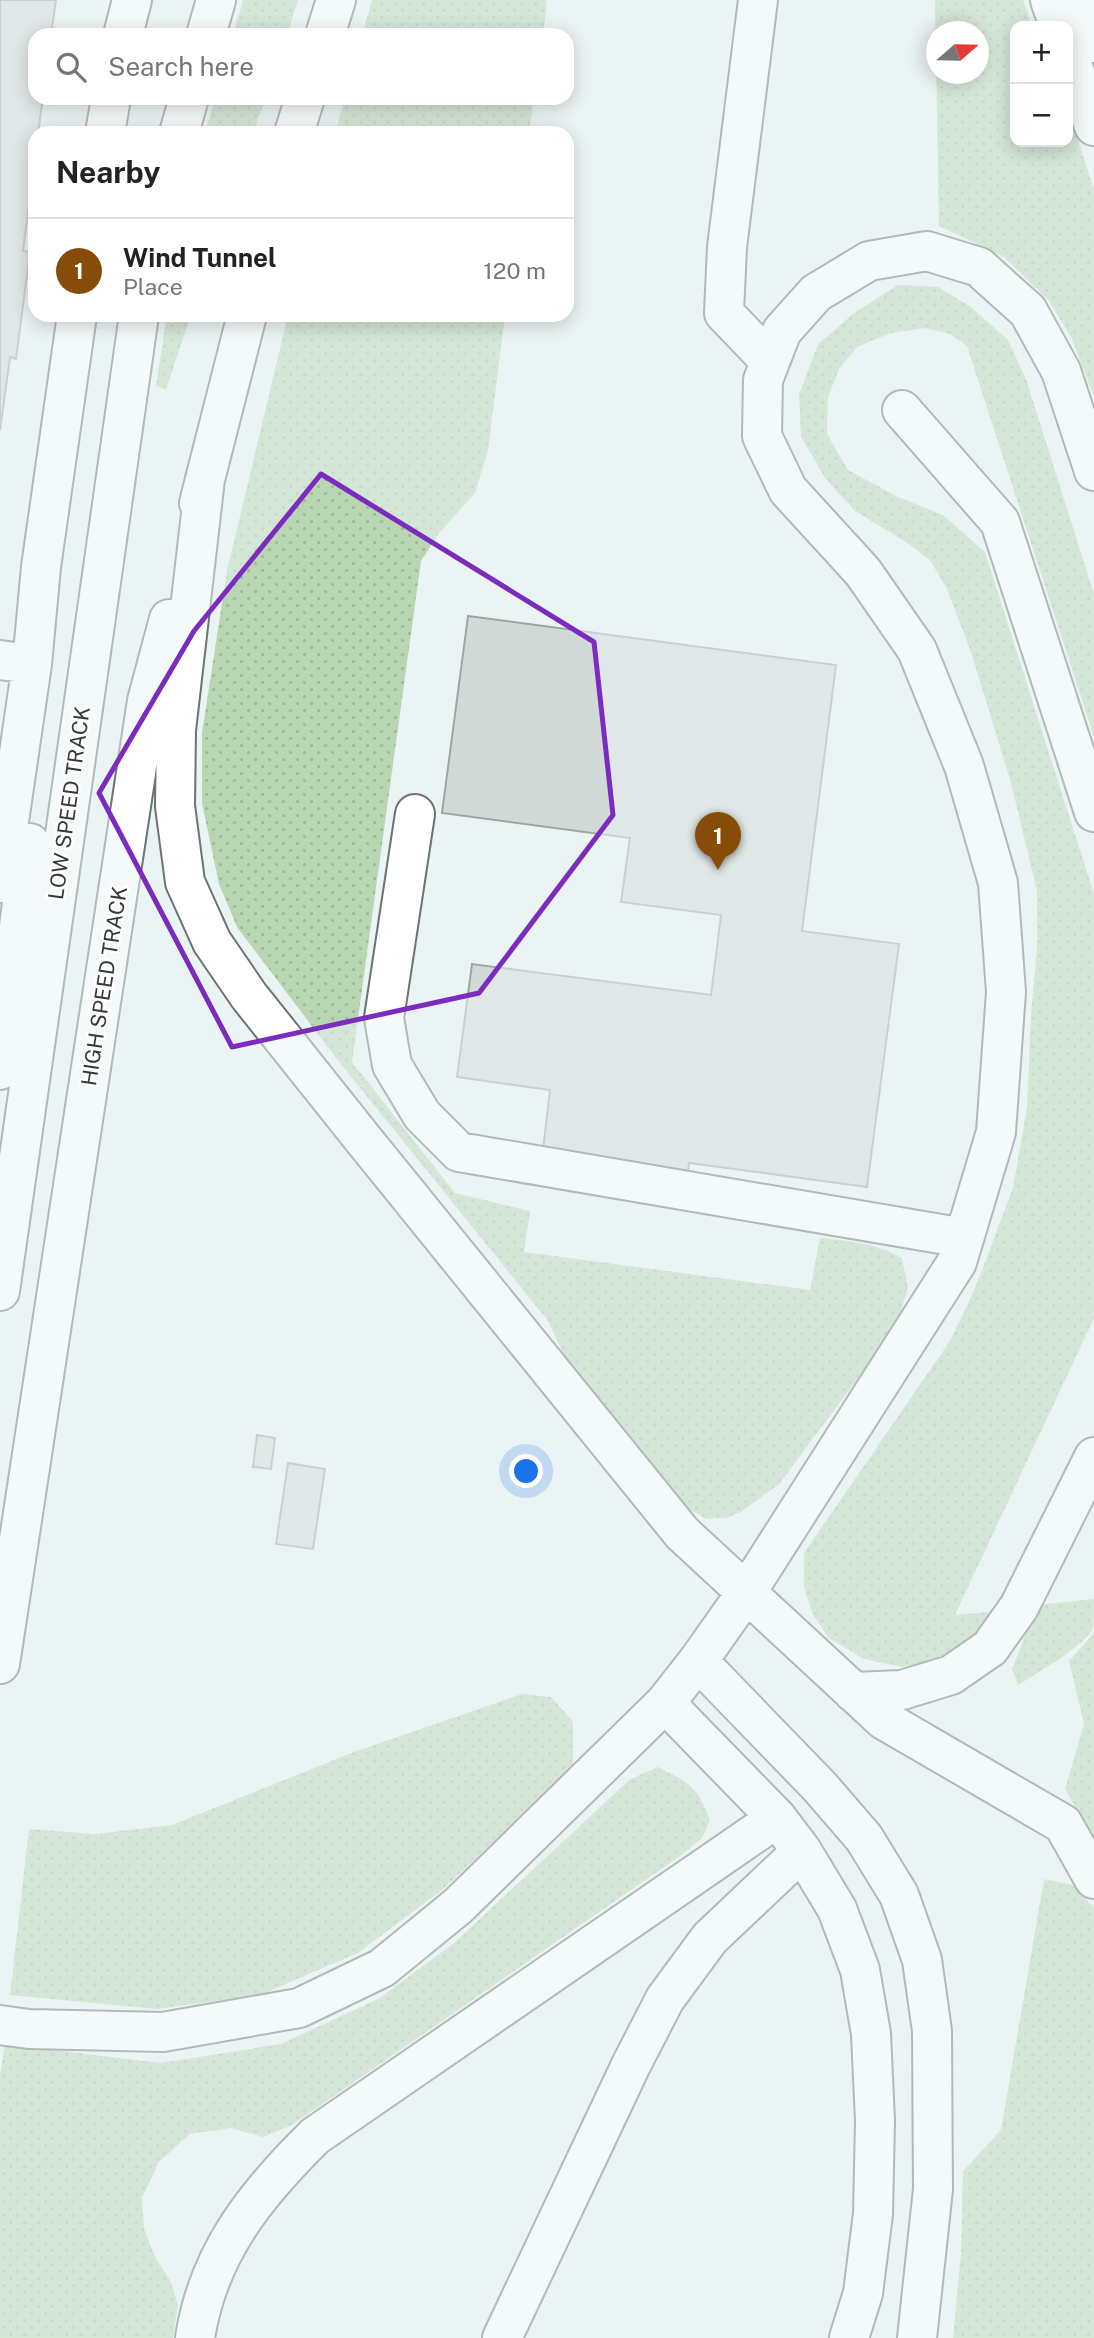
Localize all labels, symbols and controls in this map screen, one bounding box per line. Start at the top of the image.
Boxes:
north arrow [926,21,989,84]
map controls [1010,21,1073,147]
button: + [1010,21,1073,84]
search box [28,28,574,105]
icon: search [52,48,90,86]
text: Search here [108,51,254,82]
button: − [1010,84,1073,147]
text: Nearby [56,154,160,190]
text: Wind Tunnel [123,242,277,273]
text: 1 [74,257,84,284]
text: 120 m [483,257,546,284]
text: Place [123,273,183,300]
street label: LOW SPEED TRACK [43,705,95,901]
pin: 1 [695,812,741,870]
street label: HIGH SPEED TRACK [76,884,132,1088]
your location [509,1454,543,1488]

